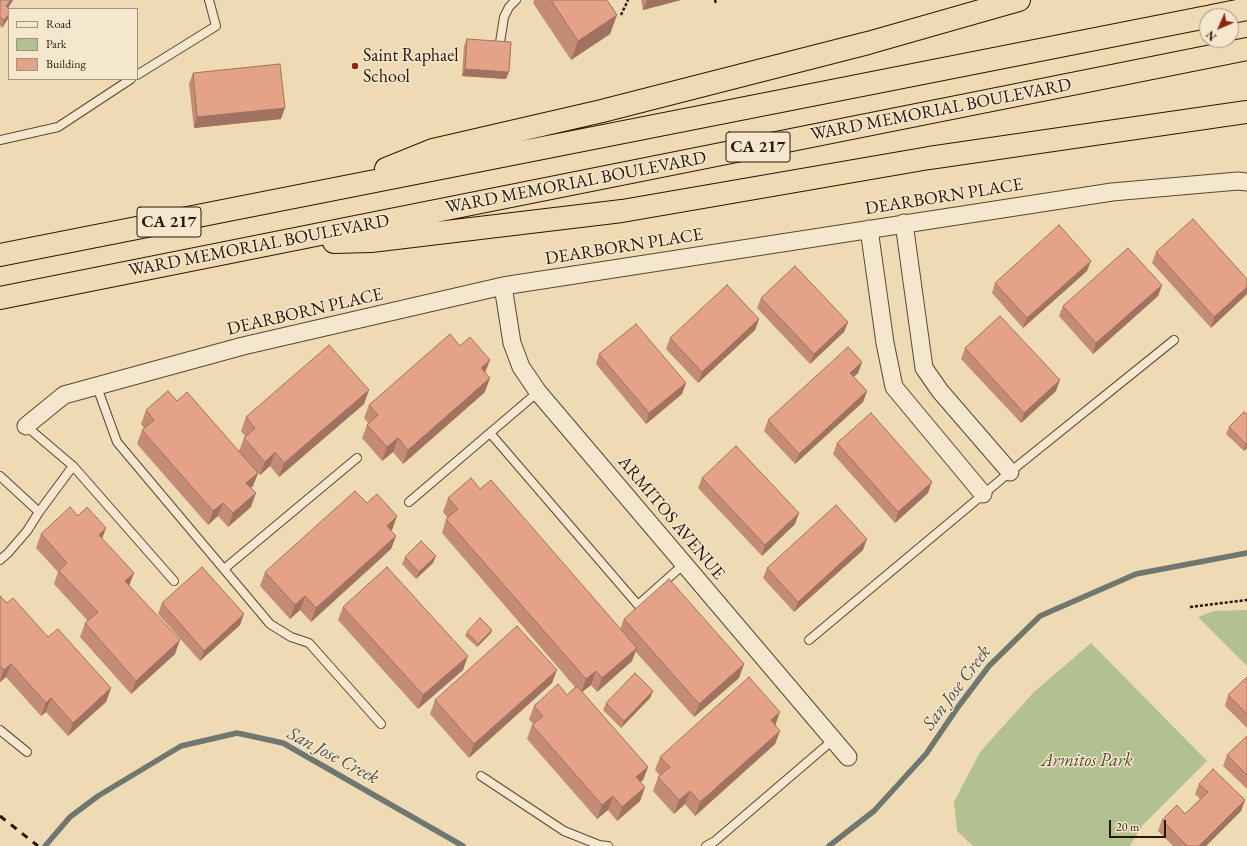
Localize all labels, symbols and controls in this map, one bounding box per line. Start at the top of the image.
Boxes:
legend [8,8,138,80]
north arrow [1199,8,1239,48]
text: Road [46,16,71,32]
text: N [1203,28,1219,44]
text: Park [46,36,66,52]
place label: Saint Raphael School [363,45,459,88]
text: Building [46,56,86,72]
marker: Saint Raphael School [350,61,360,71]
street label: WARD MEMORIAL BOULEVARD [809,74,1073,146]
road number: CA 217 [726,132,790,162]
street label: WARD MEMORIAL BOULEVARD [444,147,708,219]
street label: DEARBORN PLACE [864,174,1024,220]
road number: CA 217 [137,207,201,237]
street label: WARD MEMORIAL BOULEVARD [127,210,391,282]
street label: DEARBORN PLACE [544,224,704,270]
street label: DEARBORN PLACE [225,284,385,340]
street label: ARMITOS AVENUE [613,452,729,584]
water label: San Jose Creek [918,641,996,735]
water label: San Jose Creek [283,722,383,790]
park label: Armitos Park [1041,750,1133,772]
scale bar [1111,812,1168,838]
text: 20 m [1116,819,1139,835]

